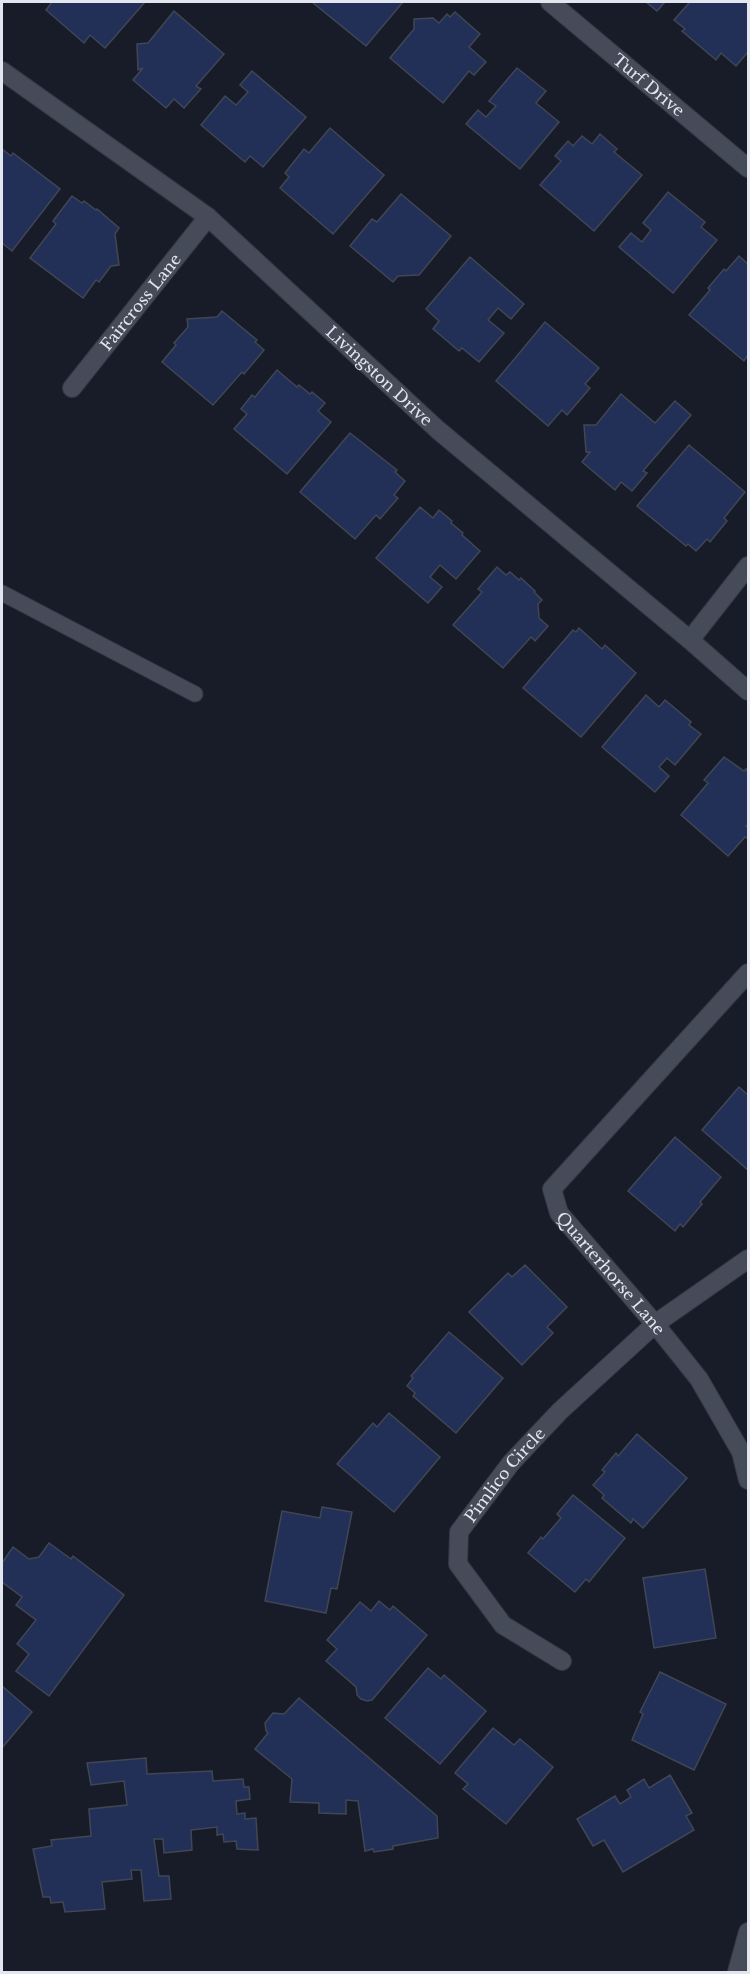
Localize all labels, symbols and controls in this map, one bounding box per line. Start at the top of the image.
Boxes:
street label: Turf Drive [609,49,689,121]
street label: Faircross Lane [96,249,185,354]
street label: Livingston Drive [322,321,437,430]
street label: Quarterhorse Lane [552,1207,669,1339]
street label: Pimlico Circle [460,1423,549,1526]

